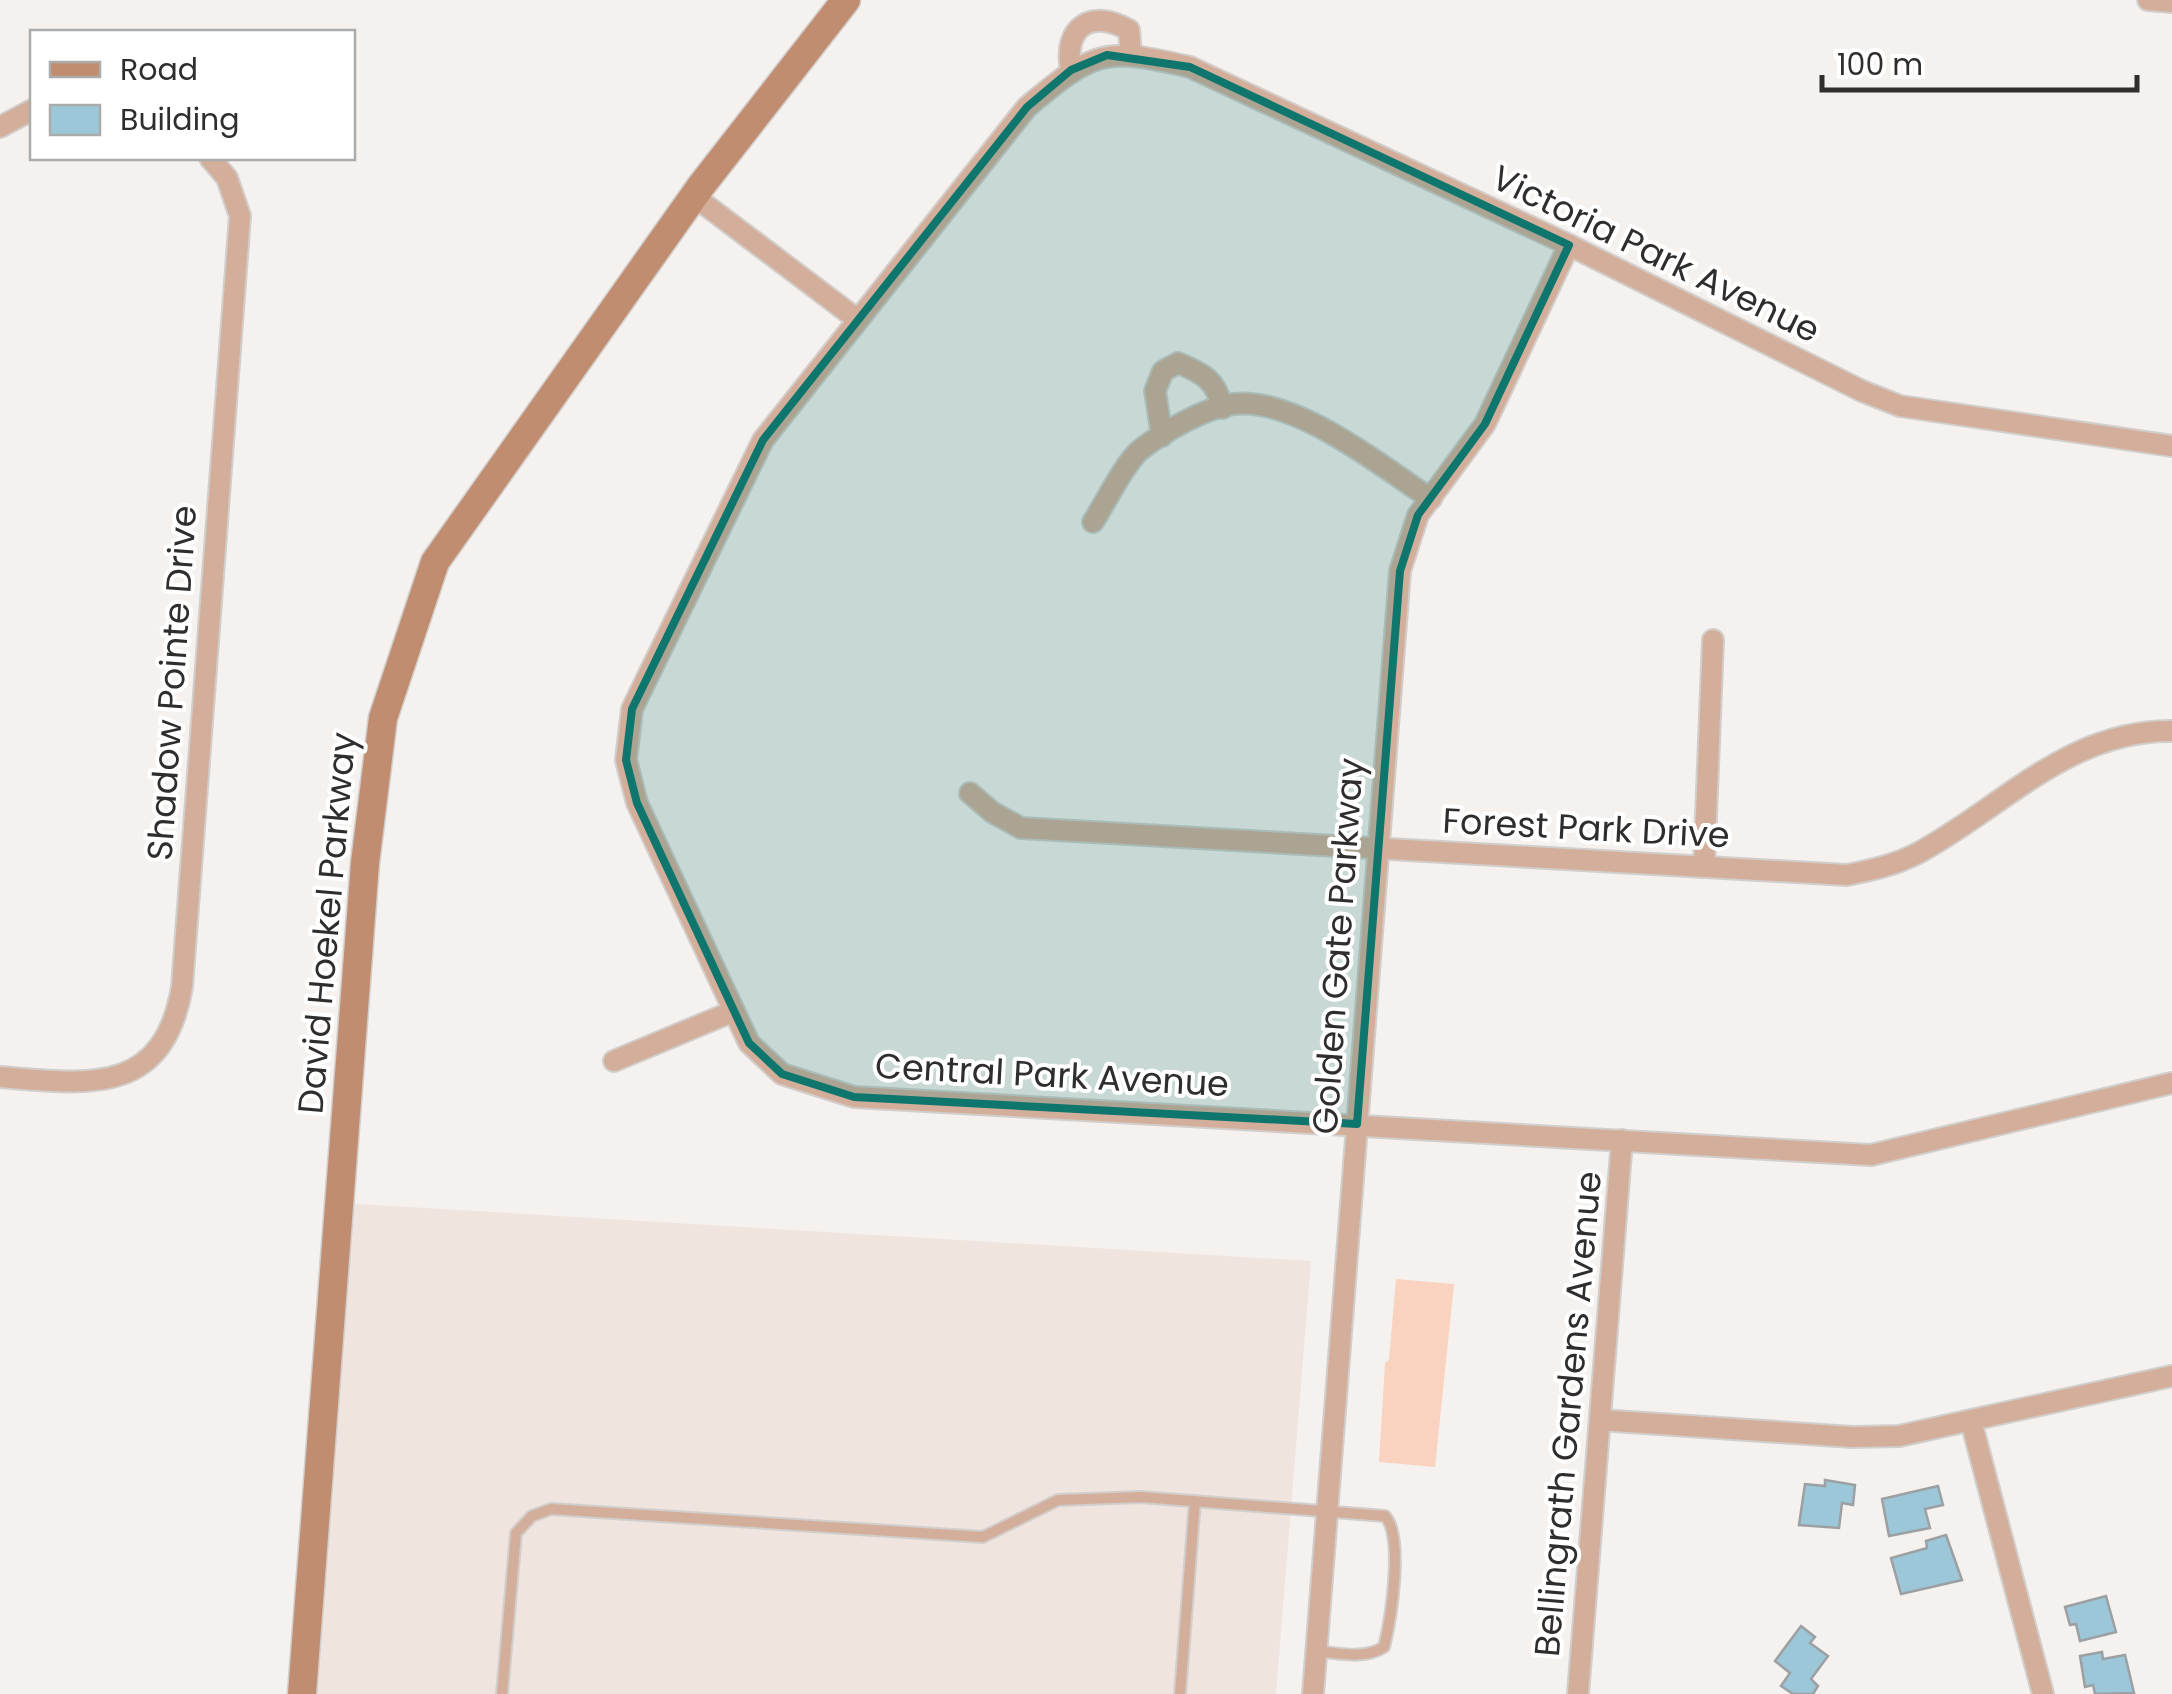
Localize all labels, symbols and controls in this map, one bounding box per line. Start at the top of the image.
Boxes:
legend [30,30,355,160]
scale bar [1822,30,2137,92]
text: 100 m [1837,43,1923,86]
text: Road [120,48,198,91]
text: Building [120,98,240,141]
street label: Victoria Park Avenue [1484,153,1828,354]
street label: Shadow Pointe Drive [135,504,208,862]
street label: David Hoekel Parkway [285,730,368,1116]
street label: Golden Gate Parkway [1300,756,1375,1136]
street label: Forest Park Drive [1441,796,1731,859]
street label: Central Park Avenue [874,1041,1230,1108]
street label: Bellingrath Gardens Avenue [1522,1169,1613,1659]

